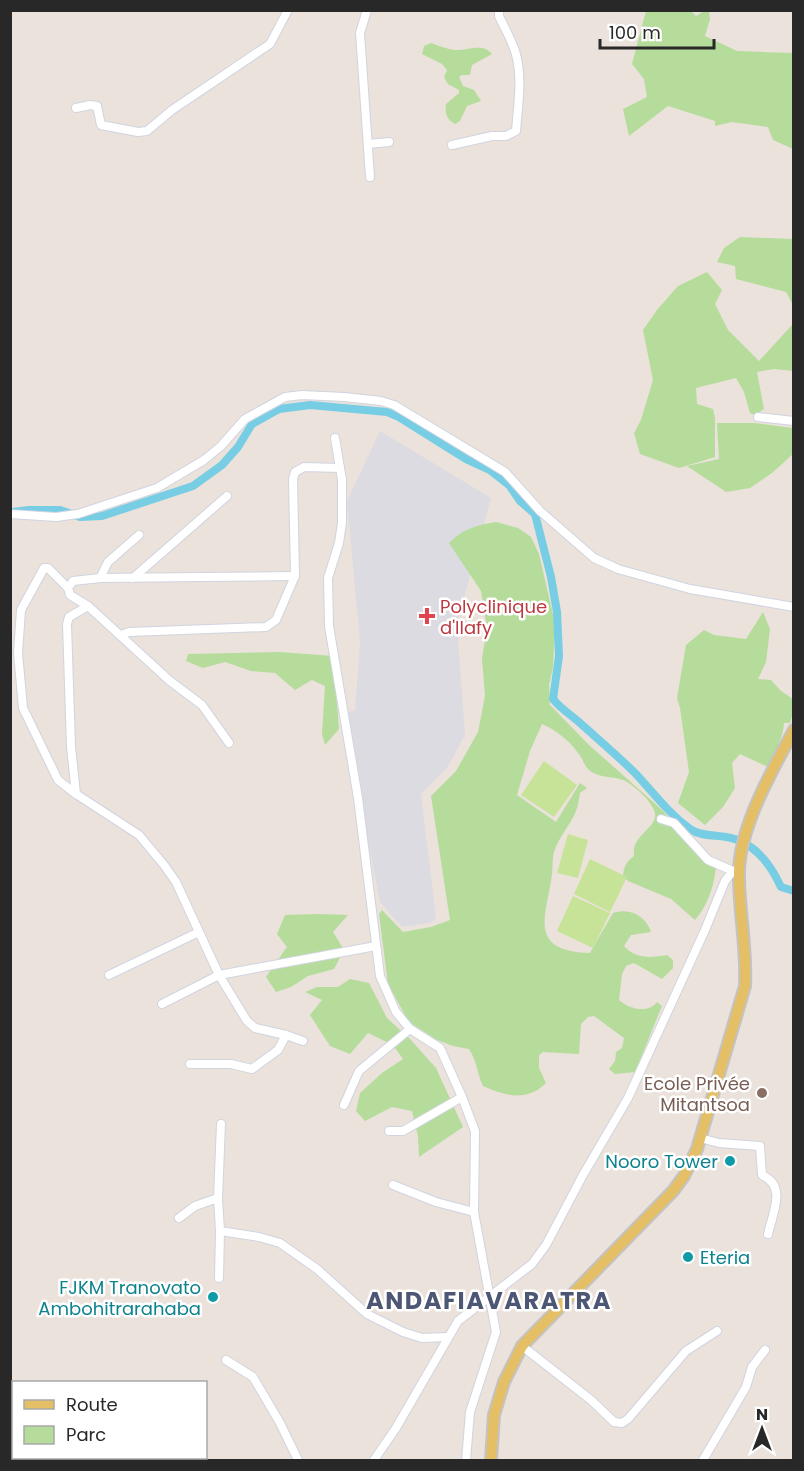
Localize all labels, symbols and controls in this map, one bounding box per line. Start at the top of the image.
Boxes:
scale bar [600,12,714,50]
text: 100 m [609,20,661,45]
place label: Polyclinique d'Ilafy [440,594,547,640]
marker: Polyclinique d'Ilafy [418,607,436,625]
place label: Ecole Privée Mitantsoa [644,1071,750,1117]
marker: Ecole Privée Mitantsoa [755,1086,769,1100]
place label: Nooro Tower [605,1149,718,1174]
marker: Nooro Tower [723,1154,737,1168]
place label: Eteria [700,1245,750,1270]
marker: Eteria [681,1250,695,1264]
place label: FJKM Tranovato Ambohitrarahaba [38,1275,201,1321]
district label: ANDAFIAVARATRA [366,1284,612,1317]
marker: FJKM Tranovato Ambohitrarahaba [206,1290,220,1304]
legend [12,1381,207,1459]
text: Route [66,1392,118,1417]
north arrow [732,1399,792,1459]
text: N [756,1403,768,1426]
text: Parc [66,1422,106,1447]

